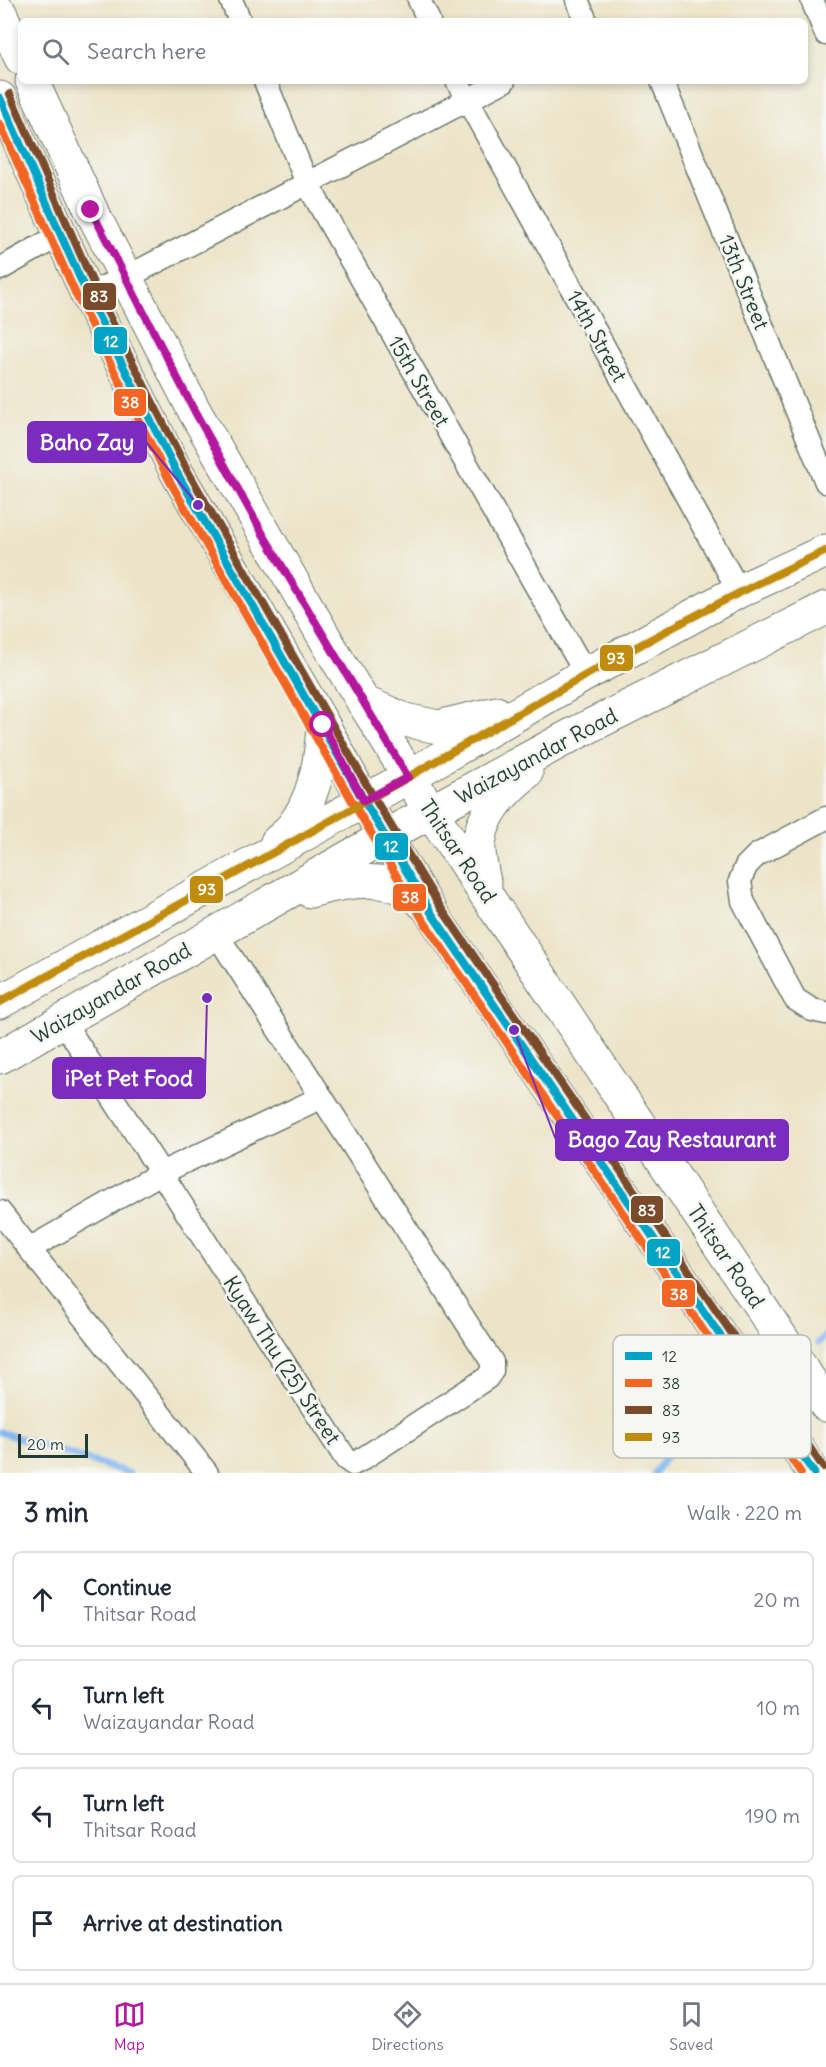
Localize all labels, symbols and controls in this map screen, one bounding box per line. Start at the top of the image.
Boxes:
search box [18,18,808,84]
icon: search [39,35,72,68]
text: Search here [87,37,206,65]
route end [77,196,103,222]
street label: 13th Street [713,230,775,334]
line badge: 83 [82,282,117,311]
street label: 14th Street [561,285,633,387]
text: 83 [90,286,108,306]
line badge: 12 [93,326,128,355]
text: 12 [103,331,119,351]
street label: 15th Street [382,331,456,431]
line badge: 38 [113,388,147,417]
text: 38 [121,392,139,412]
callout: Baho Zay [28,422,146,462]
text: Baho Zay [40,428,134,456]
line badge: 93 [599,644,634,672]
text: 93 [607,648,625,668]
street label: Waizayandar Road [450,702,622,810]
route start [309,711,335,737]
street label: Thitsar Road [413,794,503,908]
line badge: 12 [374,832,409,861]
text: 12 [383,836,399,856]
line badge: 93 [189,875,224,904]
text: 93 [198,879,216,899]
line badge: 38 [392,883,427,912]
text: 38 [401,887,419,907]
street label: Waizayandar Road [26,936,196,1050]
callout: iPet Pet Food [53,1058,205,1098]
text: iPet Pet Food [65,1064,193,1092]
callout: Bago Zay Restaurant [556,1120,788,1160]
text: Bago Zay Restaurant [568,1125,777,1153]
line badge: 83 [630,1195,664,1224]
street label: Thitsar Road [681,1199,771,1313]
text: 83 [638,1200,656,1220]
line badge: 12 [646,1238,681,1267]
text: 12 [655,1242,671,1262]
street label: Kyaw Thu (25) Street [217,1271,347,1449]
line badge: 38 [661,1279,696,1308]
text: 38 [670,1284,688,1304]
legend [613,1335,811,1458]
text: 12 [662,1346,677,1366]
text: 38 [662,1373,680,1393]
text: 83 [662,1400,680,1420]
text: 93 [662,1427,680,1447]
scale bar [18,1431,88,1458]
text: 20 m [27,1434,64,1454]
text: 3 min [24,1496,89,1529]
text: Walk · 220 m [687,1500,802,1525]
text: Continue [83,1573,172,1601]
icon: ahead [26,1583,59,1616]
text: 20 m [754,1587,800,1612]
text: Thitsar Road [83,1601,197,1626]
text: Turn left [83,1681,164,1709]
icon: left [26,1691,59,1724]
text: 10 m [757,1695,800,1720]
text: Waizayandar Road [83,1709,255,1734]
text: Turn left [83,1789,164,1817]
icon: left [26,1799,59,1832]
text: 190 m [745,1803,800,1828]
text: Thitsar Road [83,1817,197,1842]
icon: arrive [26,1907,59,1940]
text: Arrive at destination [83,1909,283,1937]
tab: Map [113,1998,146,2054]
tab: Directions [371,1998,444,2054]
tab: Saved [669,1998,713,2054]

